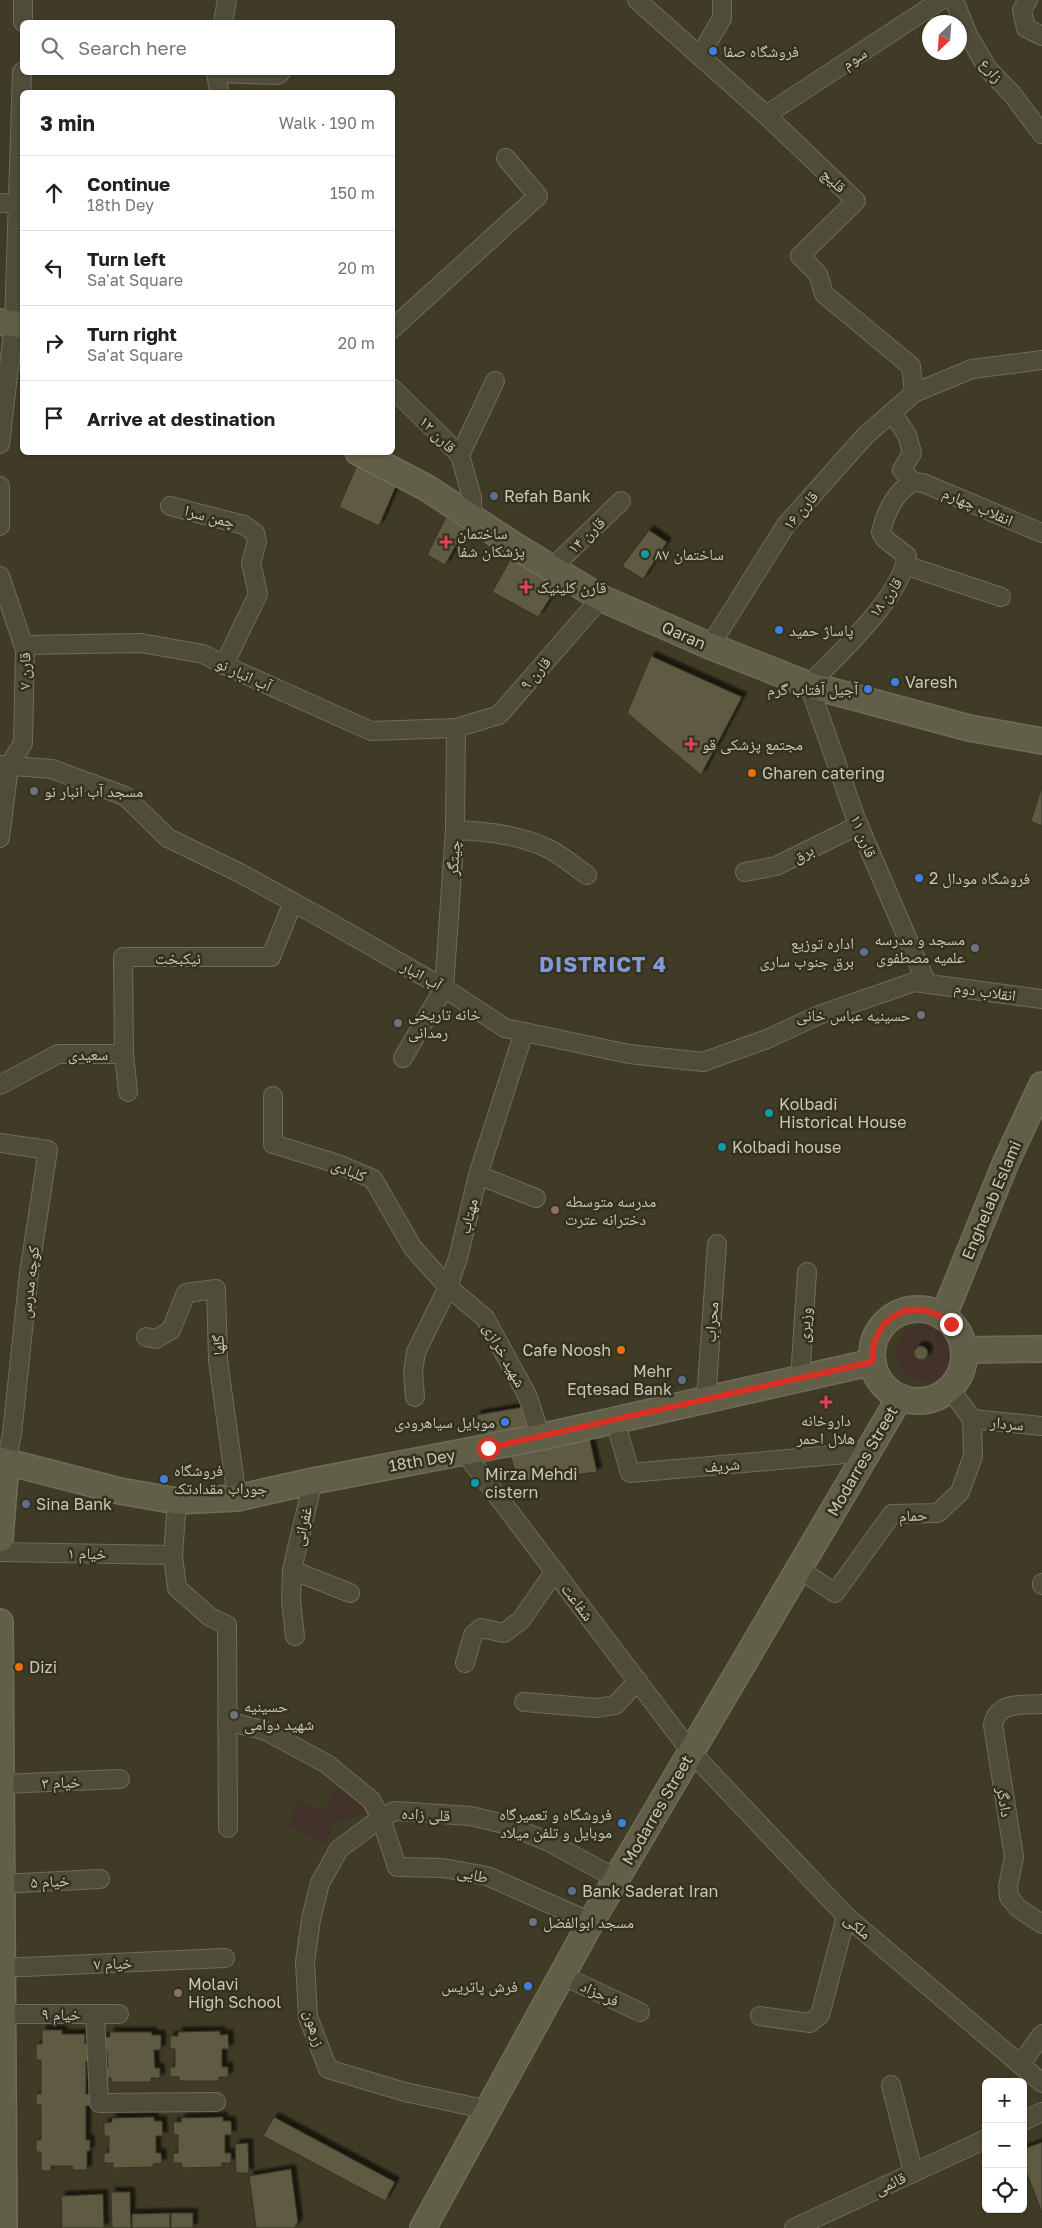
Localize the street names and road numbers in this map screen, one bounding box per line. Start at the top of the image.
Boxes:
street label: سوم [838,43,871,74]
street label: زارع [975,54,1008,87]
street label: قلیچ [817,163,851,197]
street label: قارن ۱۲ [414,411,461,458]
street label: انقلاب چهارم [939,482,1016,531]
street label: قارن ۱۶ [778,486,823,534]
street label: چمن سرا [183,500,237,533]
street label: قارن ۱۴ [563,512,610,558]
street label: قارن ۱۸ [864,573,907,622]
street label: Qaran [659,617,709,653]
street label: قارن ٧ [14,652,35,690]
street label: آب انبار نو [213,652,276,696]
street label: قارن ٩ [515,652,556,694]
street label: قارن ۱۱ [845,812,882,861]
street label: برق [789,839,817,868]
street label: چیتگر [442,840,464,877]
street label: نیکبخت [155,948,201,968]
street label: آب انبار [397,955,447,995]
street label: انقلاب دوم [953,977,1017,1006]
street label: سعیدی [68,1044,108,1065]
street label: Enghelab Eslami [957,1137,1025,1263]
street label: کلبادی [328,1154,370,1187]
street label: مهتاب [454,1196,482,1236]
street label: کوچه مدرس [15,1244,44,1319]
street label: محراب [700,1301,722,1343]
street label: وزیری [793,1307,816,1343]
street label: شهید خرازی [478,1319,531,1391]
street label: گلها [207,1334,229,1356]
street label: Modarres Street [822,1402,902,1520]
street label: سردار [988,1411,1025,1434]
street label: 18th Dey [387,1444,457,1476]
street label: شریف [703,1453,741,1477]
street label: غفرانی [288,1504,317,1548]
street label: حمام [898,1504,928,1527]
street label: خیام ۱ [67,1543,107,1564]
street label: شفاعت [557,1579,599,1625]
street label: Modarres Street [617,1751,697,1869]
street label: خیام ۳ [41,1771,81,1794]
street label: دادگر [993,1785,1017,1818]
street label: قلی زاده [401,1803,451,1826]
street label: طایی [455,1861,490,1888]
street label: خیام ۵ [30,1870,70,1893]
street label: ملکی [840,1909,876,1944]
street label: خیام ۷ [93,1952,133,1975]
street label: فرحزاد [578,1975,622,2011]
street label: خیام ۹ [42,2004,81,2025]
street label: زرهون [299,2007,330,2049]
street label: قائمی [871,2167,910,2200]

